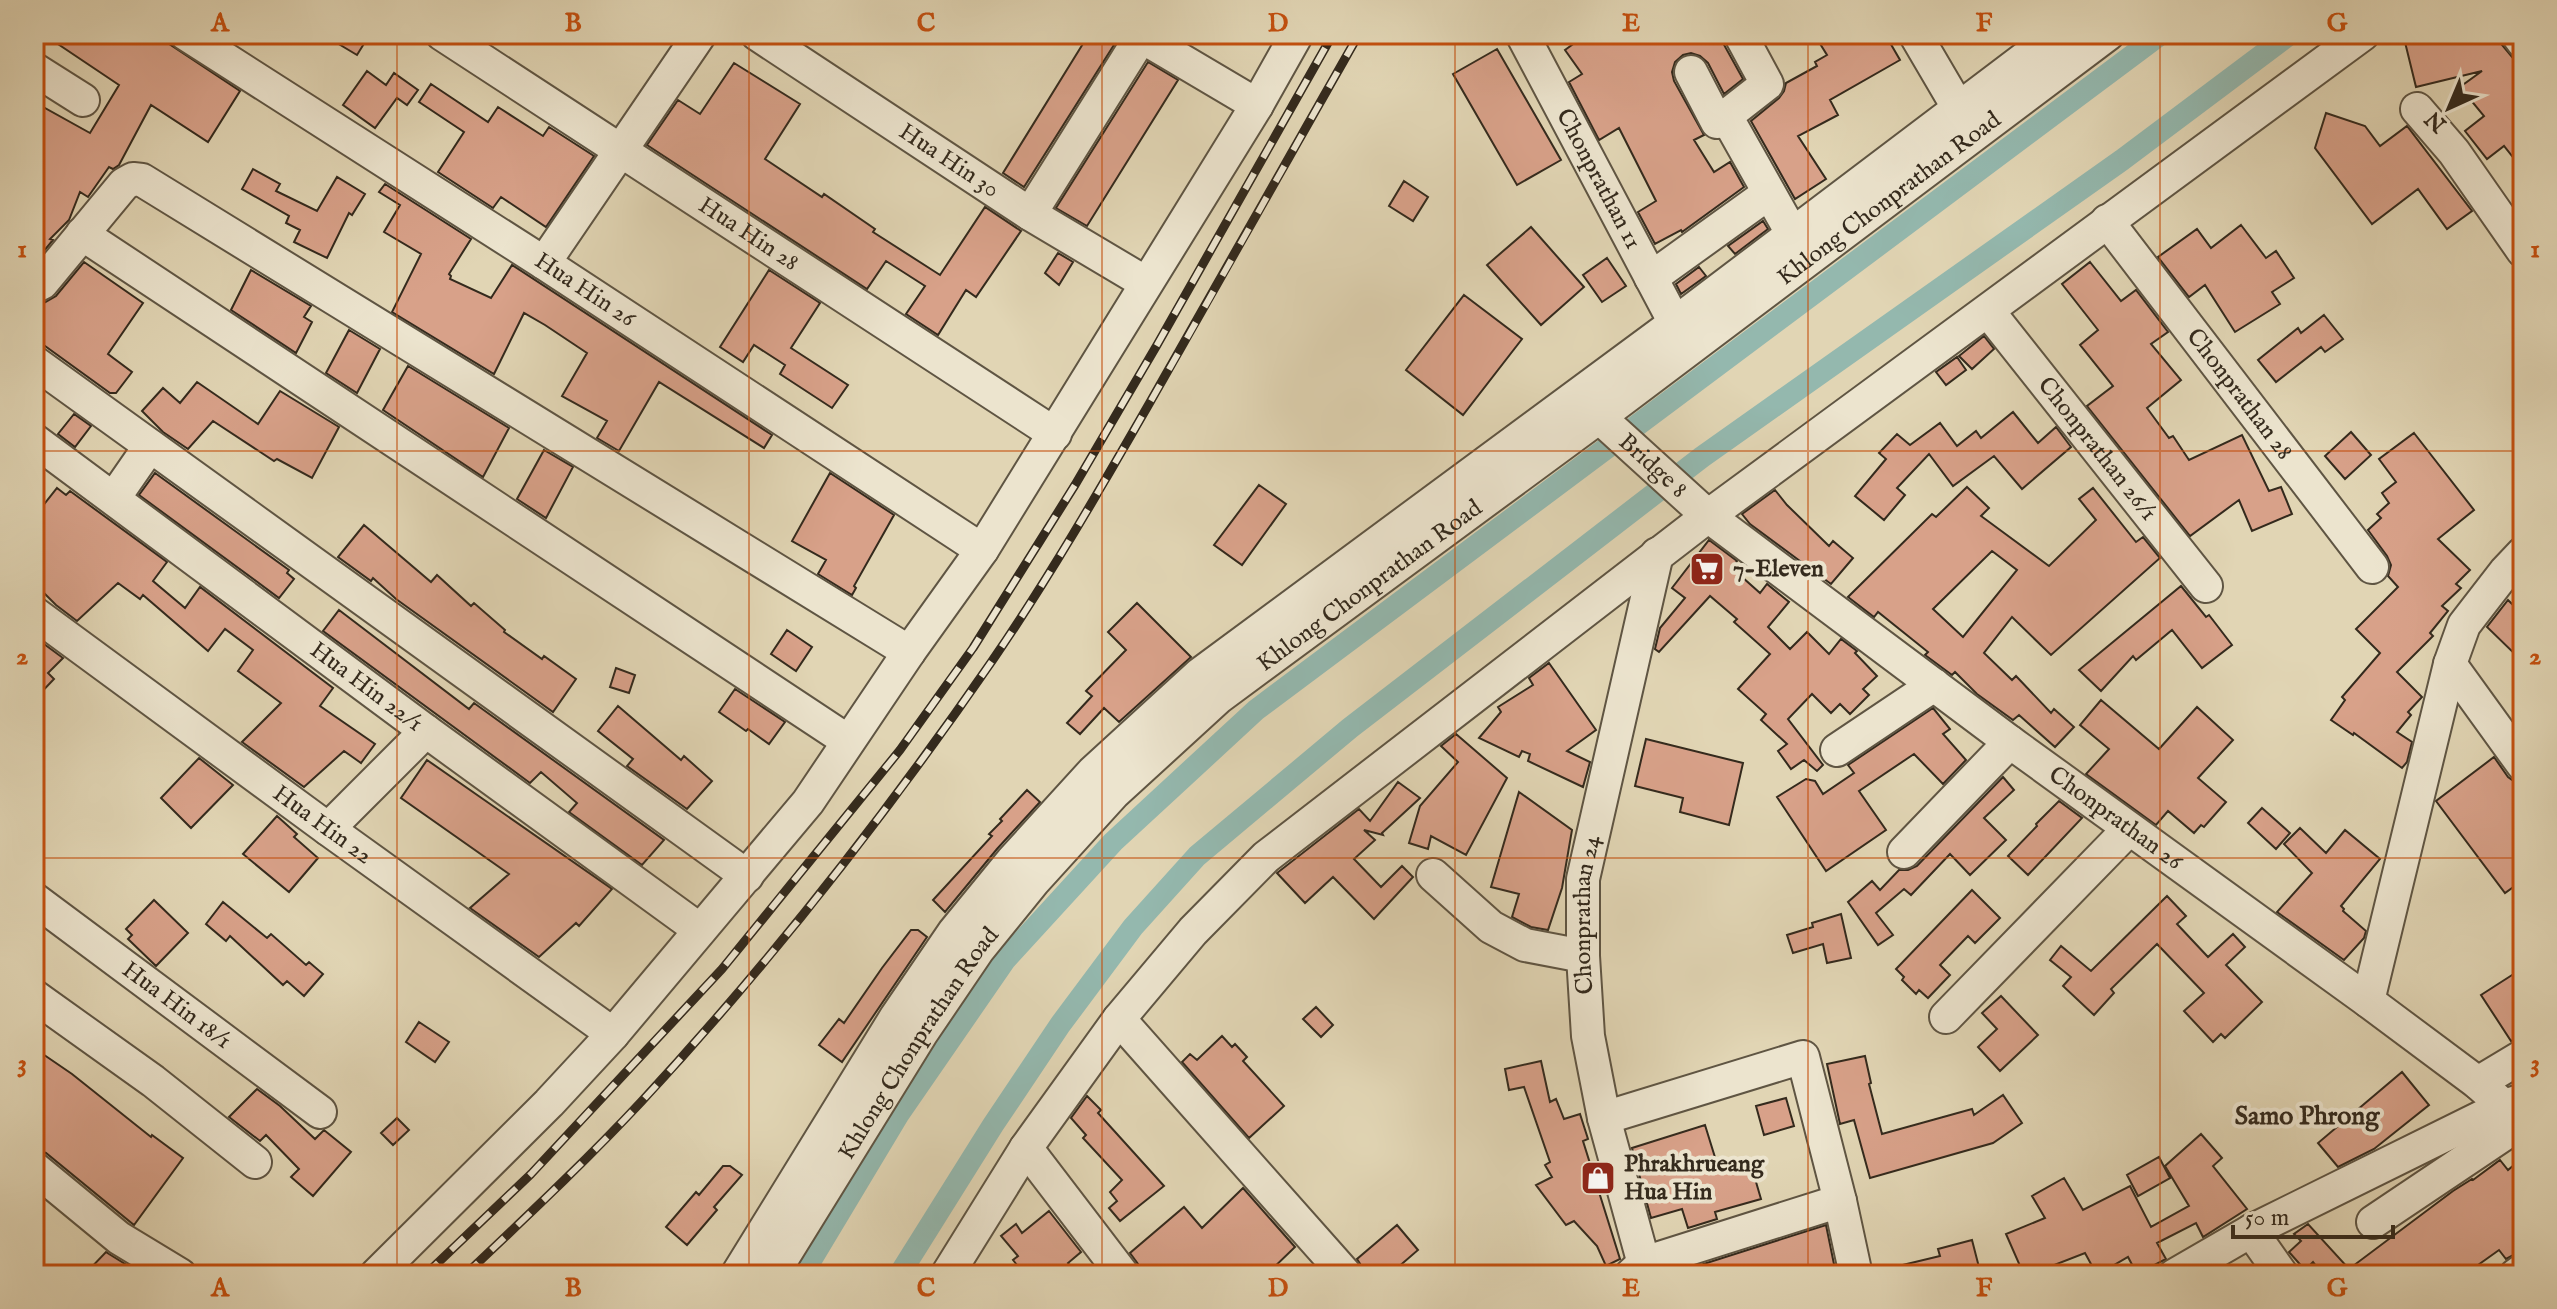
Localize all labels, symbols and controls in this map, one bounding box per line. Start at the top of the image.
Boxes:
text: A [210,7,230,40]
text: B [564,7,582,40]
text: C [917,7,936,40]
text: D [1268,7,1289,40]
text: E [1622,7,1640,40]
text: F [1976,7,1993,40]
text: G [2327,7,2348,40]
north arrow [2409,68,2489,148]
street label: Chonprathan 11 [1549,103,1649,255]
street label: Khlong Chonprathan Road [1771,104,2007,293]
text: N [2420,104,2454,138]
street label: Hua Hin 30 [893,116,1005,205]
street label: Hua Hin 28 [692,190,805,278]
text: 1 [17,233,27,266]
text: 1 [2530,233,2540,266]
street label: Hua Hin 26 [528,245,642,335]
street label: Chonprathan 28 [2179,322,2300,466]
street label: Chonprathan 26/1 [2031,370,2164,527]
street label: Bridge 8 [1612,427,1694,505]
street label: Khlong Chonprathan Road [1251,493,1488,679]
supermarket icon: 7-Eleven [1688,550,1726,588]
place label: 7-Eleven [1733,554,1824,585]
street label: Hua Hin 22/1 [304,635,429,739]
text: 2 [16,640,28,673]
text: 2 [2529,640,2541,673]
street label: Chonprathan 26 [2042,759,2190,878]
street label: Hua Hin 22 [267,778,379,871]
street label: Chonprathan 24 [1567,832,1608,995]
street label: Khlong Chonprathan Road [831,921,1006,1166]
street label: Hua Hin 18/1 [116,954,238,1056]
text: 3 [17,1047,27,1080]
text: 3 [2530,1047,2540,1080]
district label: Samo Phrong [2235,1100,2380,1133]
place label: Phrakhrueang Hua Hin [1624,1149,1765,1208]
shop icon: Phrakhrueang Hua Hin [1579,1159,1617,1197]
scale bar [2233,1189,2393,1239]
text: 50 m [2245,1203,2289,1234]
text: A [210,1272,230,1305]
text: B [564,1272,582,1305]
text: C [917,1272,936,1305]
text: D [1268,1272,1289,1305]
text: E [1622,1272,1640,1305]
text: F [1976,1272,1993,1305]
text: G [2327,1272,2348,1305]

